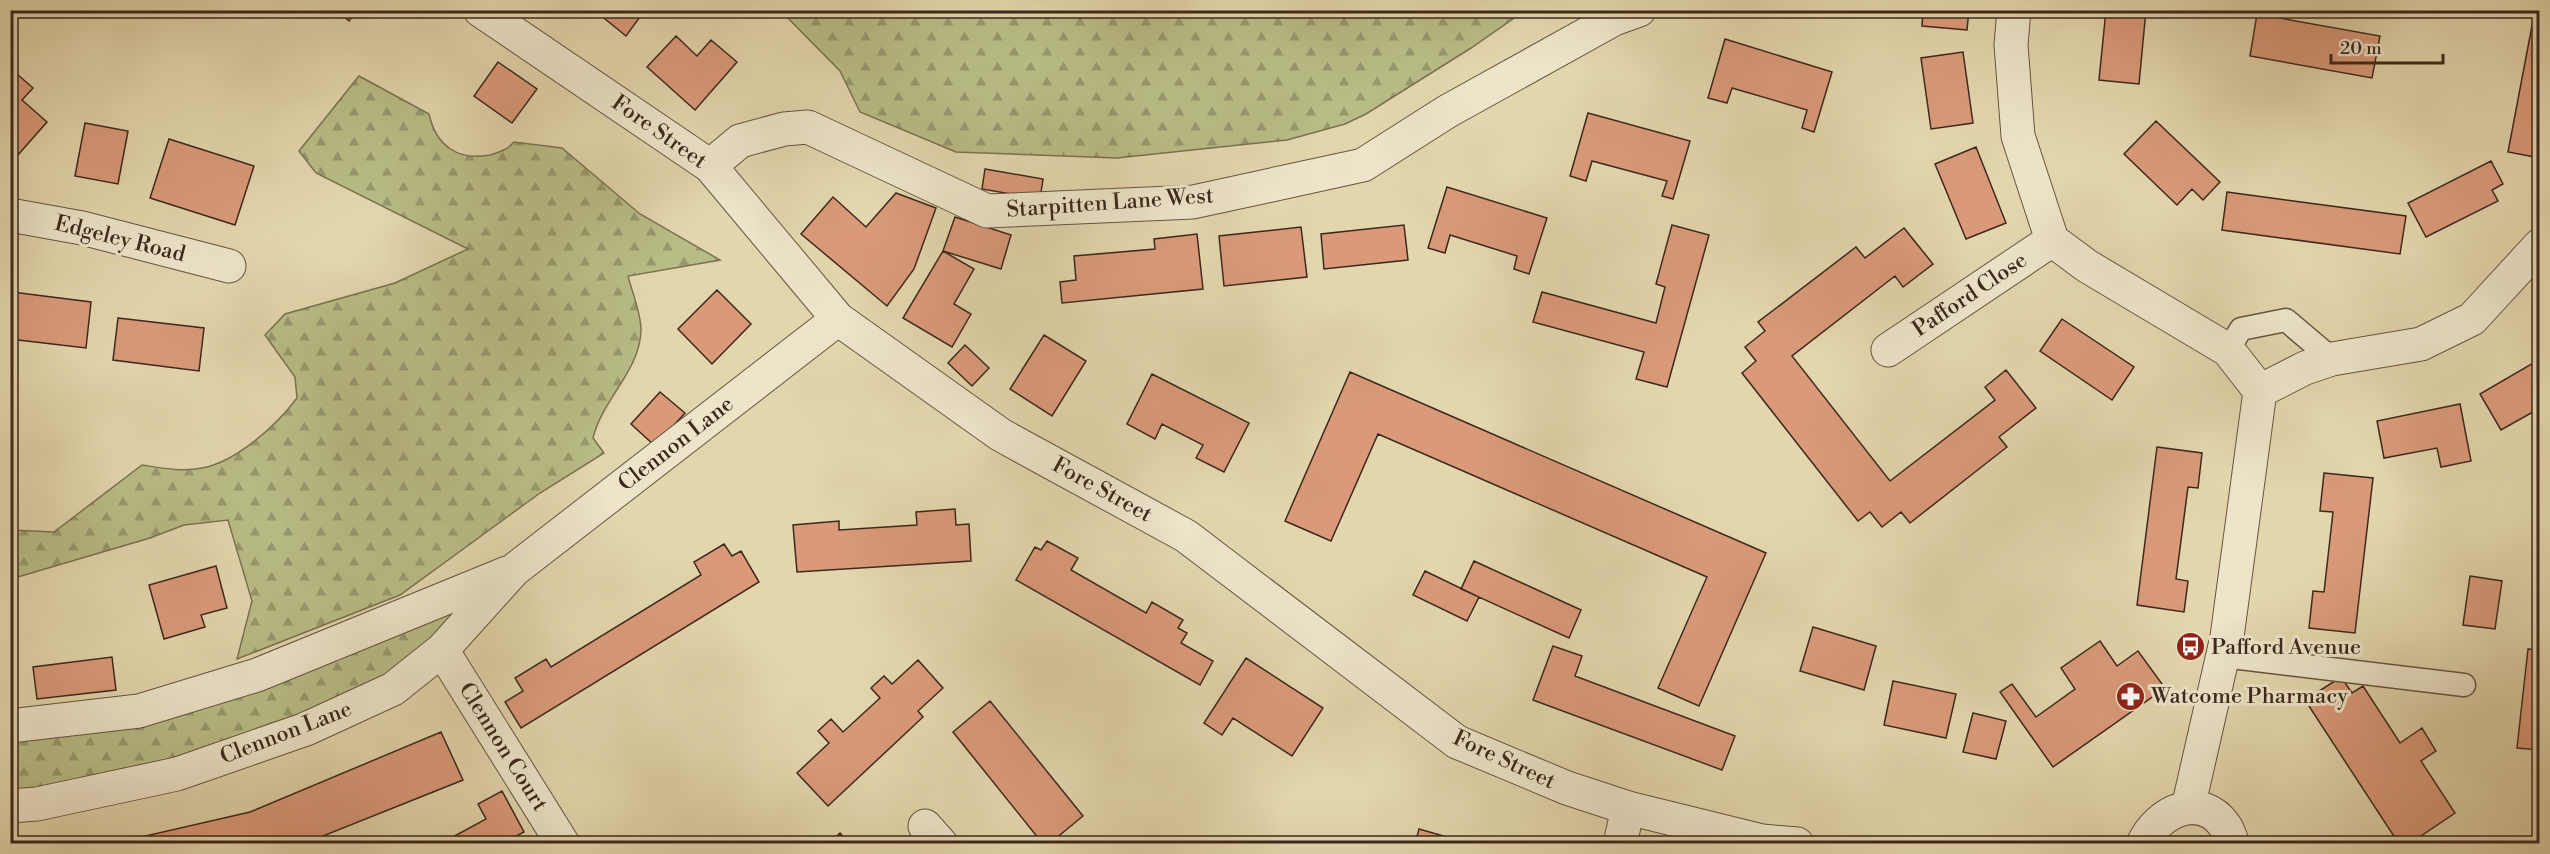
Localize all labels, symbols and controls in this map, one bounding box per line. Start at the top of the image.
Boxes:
scale bar [2331,27,2444,65]
text: 20 m [2340,37,2382,60]
street label: Fore Street [606,89,712,175]
street label: Starpitten Lane West [1006,182,1215,224]
street label: Edgeley Road [52,210,189,268]
street label: Pafford Close [1908,247,2032,343]
street label: Clennon Lane [613,391,739,497]
street label: Fore Street [1047,452,1157,529]
bus stop icon: Pafford Avenue [2174,631,2206,663]
place label: Pafford Avenue [2211,634,2361,661]
street label: Clennon Court [453,678,553,817]
pharmacy icon: Watcome Pharmacy [2114,680,2146,712]
place label: Watcome Pharmacy [2150,683,2348,710]
street label: Clennon Lane [216,696,356,770]
street label: Fore Street [1448,725,1560,796]

